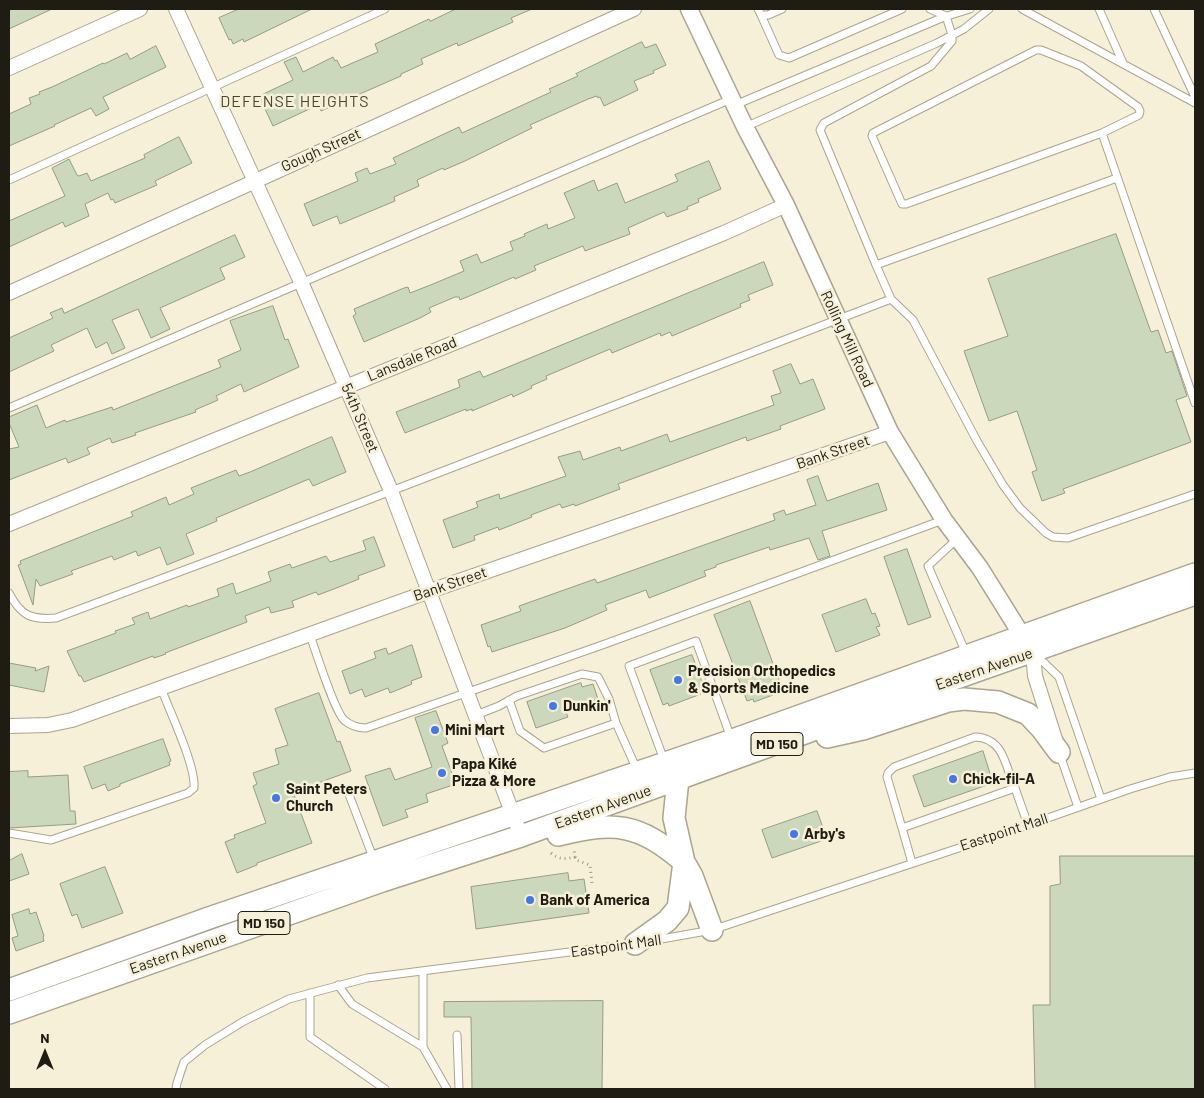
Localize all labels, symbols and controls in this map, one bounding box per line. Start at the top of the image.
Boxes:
district label: DEFENSE HEIGHTS [218,92,372,112]
street label: Gough Street [278,124,364,176]
street label: Rolling Mill Road [817,288,877,390]
street label: Lansdale Road [365,333,459,385]
street label: 54th Street [337,381,383,455]
street label: Bank Street [794,431,872,473]
street label: Bank Street [411,563,489,605]
street label: Eastern Avenue [933,644,1035,694]
place label: Precision Orthopedics & Sports Medicine [688,662,835,697]
marker: Precision Orthopedics & Sports Medicine [672,674,684,686]
place label: Dunkin' [563,697,610,715]
marker: Dunkin' [547,700,559,712]
place label: Mini Mart [445,721,505,739]
marker: Mini Mart [429,724,441,736]
road number: MD 150 [751,732,803,756]
place label: Papa Kiké Pizza & More [452,755,536,790]
marker: Papa Kiké Pizza & More [436,767,448,779]
place label: Chick-fil-A [963,770,1035,788]
marker: Chick-fil-A [947,773,959,785]
place label: Saint Peters Church [286,780,367,815]
street label: Eastern Avenue [552,781,654,833]
marker: Saint Peters Church [270,792,282,804]
street label: Eastpoint Mall [958,809,1050,855]
place label: Arby's [804,825,845,843]
marker: Arby's [788,828,800,840]
place label: Bank of America [540,891,650,909]
marker: Bank of America [524,894,536,906]
road number: MD 150 [238,911,290,934]
street label: Eastern Avenue [127,928,229,978]
street label: Eastpoint Mall [569,931,663,961]
north arrow [20,1028,70,1078]
text: N [40,1029,50,1046]

